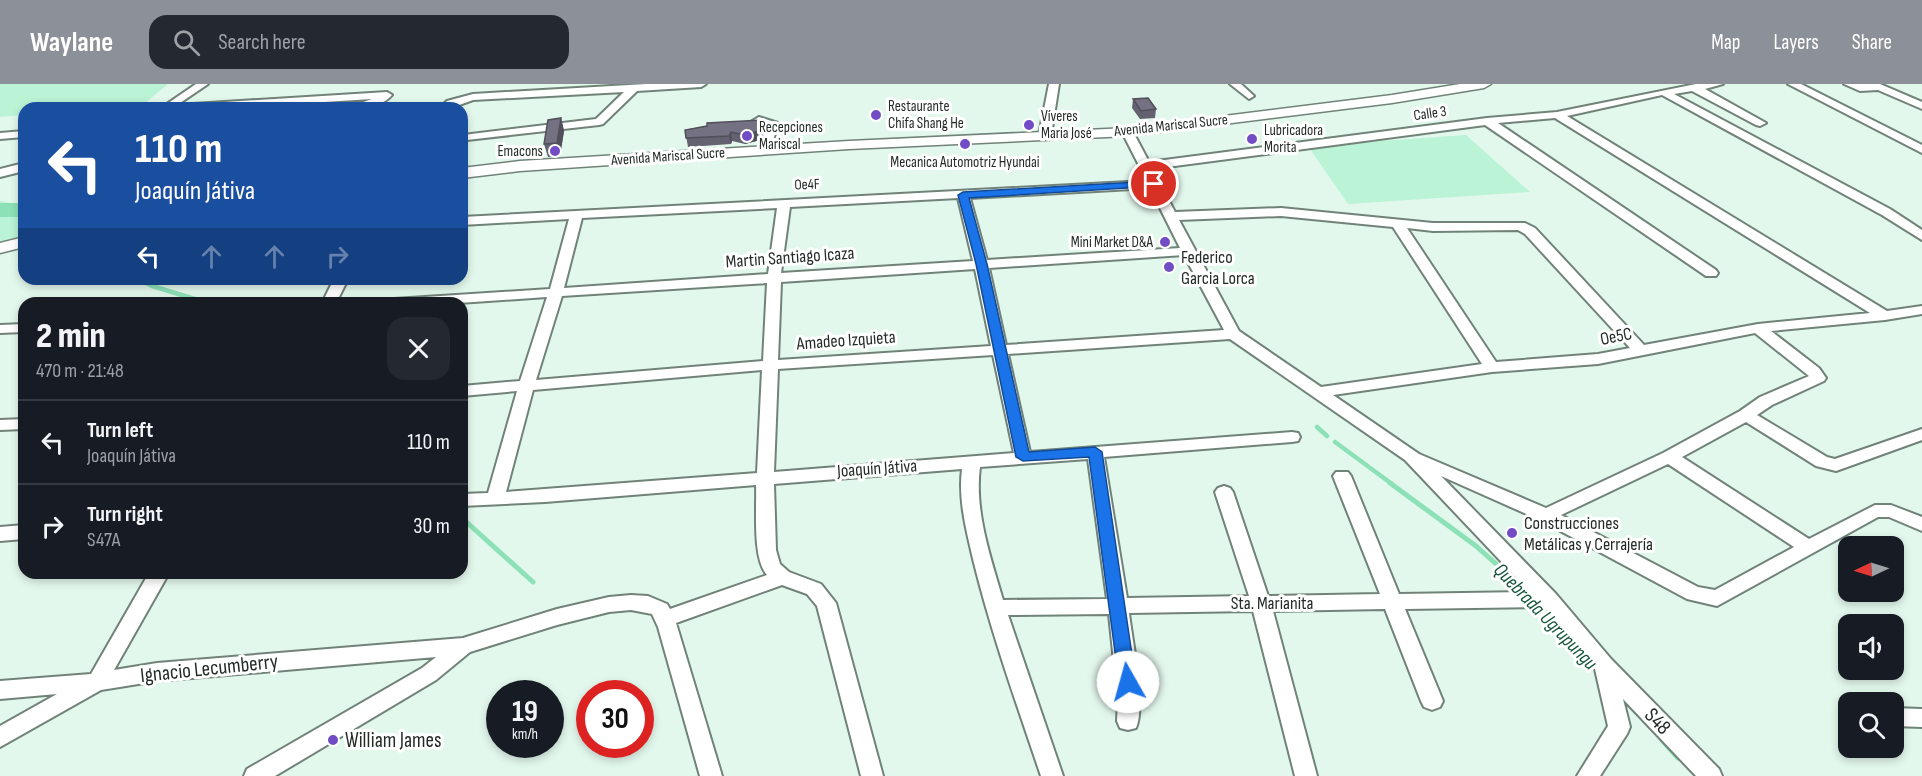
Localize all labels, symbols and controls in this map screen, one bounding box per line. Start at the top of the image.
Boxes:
search box [149,15,569,69]
text: Waylane [30,26,113,59]
icon: search [170,26,203,59]
text: Search here [218,29,306,56]
text: Map [1711,30,1740,55]
text: Layers [1773,30,1819,55]
text: Share [1852,30,1892,55]
place label: Restaurante Chifa Shang He [888,97,964,133]
street label: Calle 3 [1412,102,1448,125]
place label: Víveres Maria José [1041,107,1092,143]
marker: Restaurante Chifa Shang He [869,108,883,122]
street label: Avenida Mariscal Sucre [1112,110,1229,141]
place label: Recepciones Mariscal [759,118,823,154]
marker: Víveres Maria José [1022,118,1036,132]
place label: Lubricadora Morita [1264,121,1323,157]
text: 110 m [135,124,222,175]
icon: left [36,126,114,204]
marker: Recepciones Mariscal [740,129,754,143]
marker: Lubricadora Morita [1245,132,1259,146]
marker: Mecanica Automotriz Hyundai [958,137,972,151]
place label: Emacons [497,142,543,161]
street label: Avenida Mariscal Sucre [609,143,726,170]
marker: Emacons [548,144,562,158]
place label: Mecanica Automotriz Hyundai [890,153,1040,172]
pin [1128,158,1179,209]
icon: arrive [1137,167,1170,200]
text: Joaquín Játiva [135,175,255,207]
street label: Oe4F [794,175,820,194]
place label: Mini Market D&A [1071,233,1154,252]
marker: Mini Market D&A [1158,235,1172,249]
icon: left [132,240,165,273]
icon: ahead [195,240,228,273]
icon: ahead [258,240,291,273]
icon: right [321,240,354,273]
street label: Martin Santiago Icaza [725,243,855,272]
place label: Federico Garcia Lorca [1181,247,1255,289]
marker: Federico Garcia Lorca [1162,260,1176,274]
text: 2 min [36,315,106,358]
button: close [387,317,450,380]
street label: Oe5C [1598,323,1634,350]
street label: Amadeo Izquieta [795,327,896,355]
text: 470 m · 21:48 [36,359,124,383]
text: Turn left [87,417,153,444]
icon: left [36,426,69,459]
text: 110 m [407,429,450,456]
text: Joaquín Játiva [87,444,176,468]
street label: Joaquín Játiva [835,455,918,482]
text: Turn right [87,501,163,528]
icon: right [36,510,69,543]
text: 30 m [413,513,450,540]
place label: Construcciones Metálicas y Cerrajería [1524,513,1653,555]
marker: Construcciones Metálicas y Cerrajería [1505,526,1519,540]
text: S47A [87,528,120,552]
north arrow [1838,536,1904,602]
map controls [1838,536,1904,758]
water label: Quebrada Ugrupungu [1488,558,1603,676]
street label: Sta. Marianita [1231,593,1313,614]
button: sound [1838,614,1904,680]
street label: Ignacio Lecumberry [139,649,279,688]
position arrow [1096,650,1160,714]
speed limit sign: 30 [576,680,654,758]
button: search [1838,692,1904,758]
text: 19 [512,694,538,730]
street label: S48 [1639,703,1676,740]
text: km/h [512,725,538,744]
place label: William James [345,728,442,753]
marker: William James [326,733,340,747]

